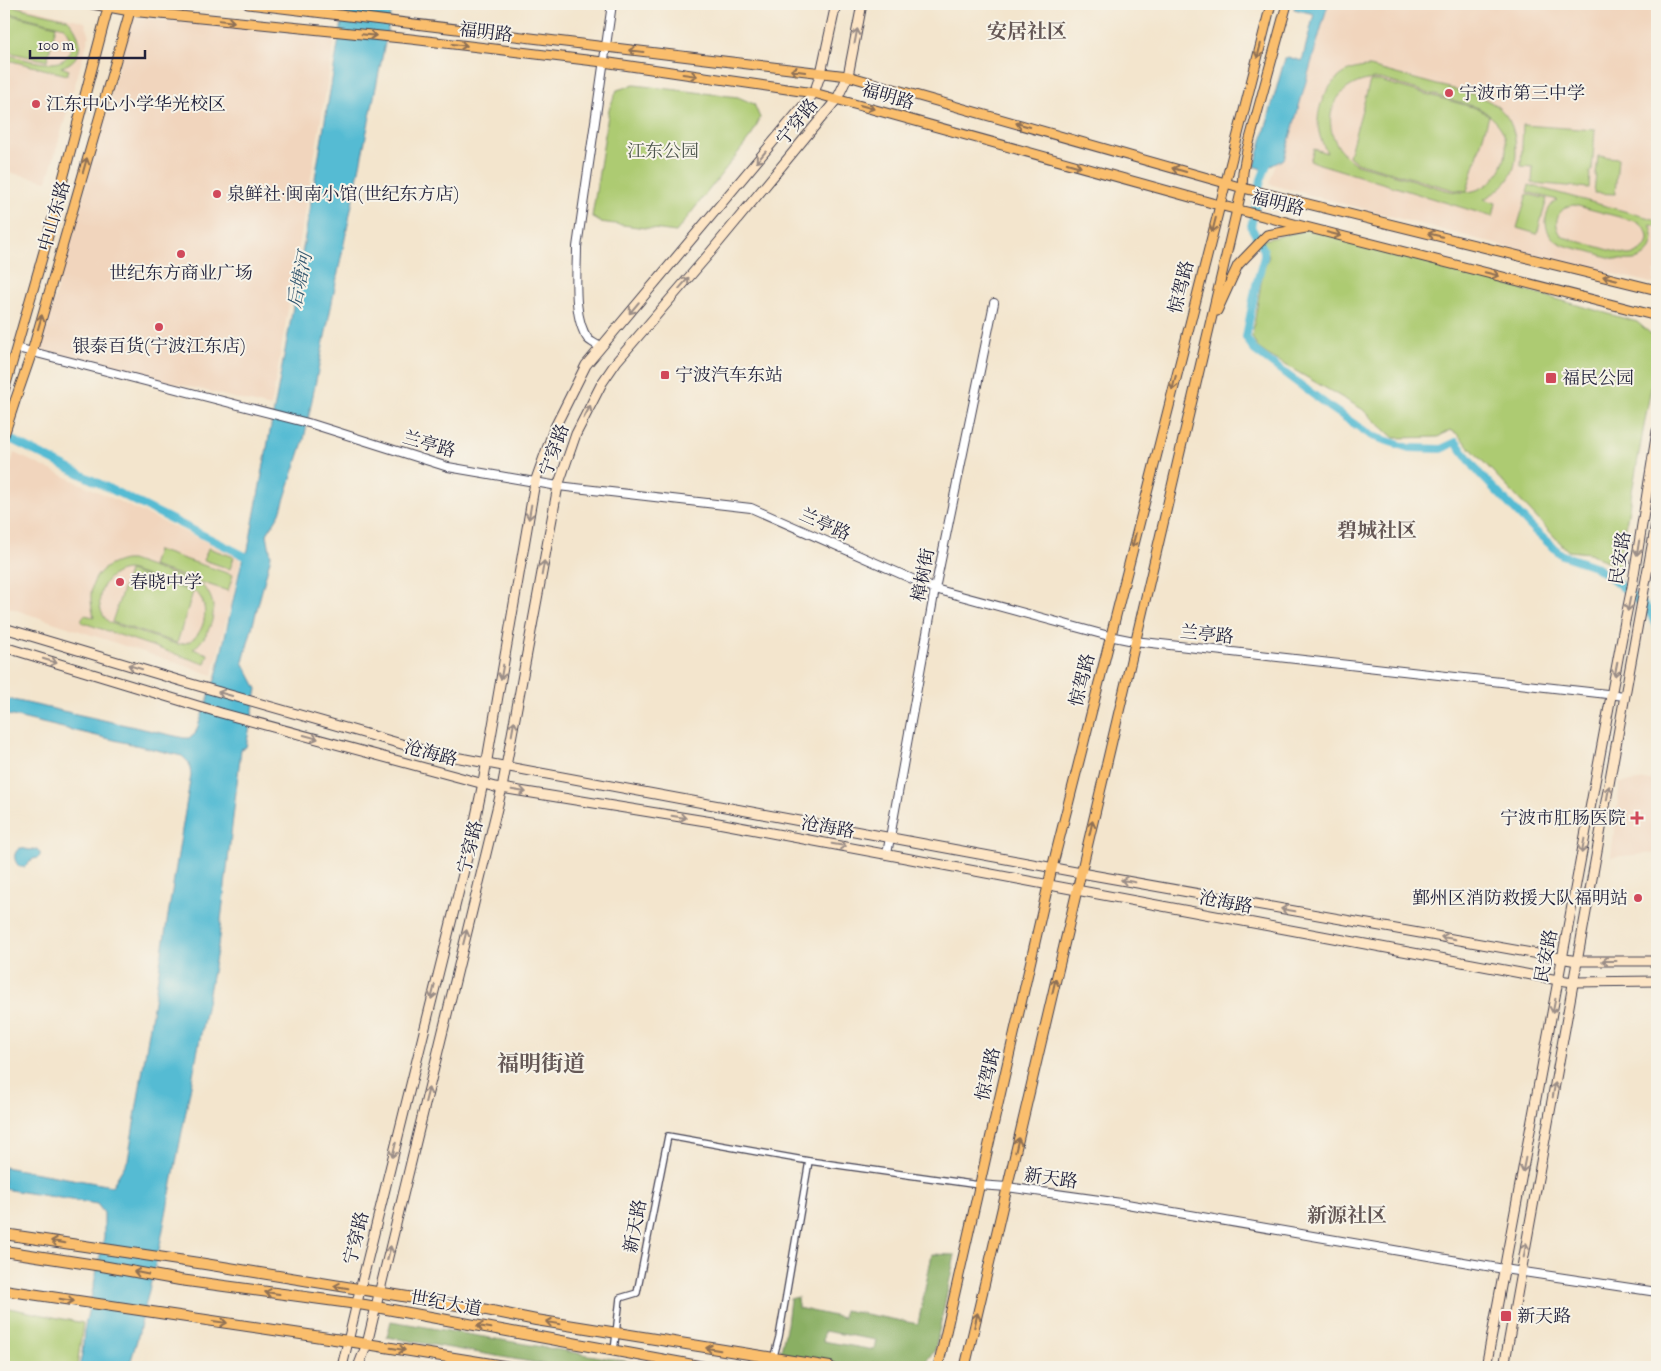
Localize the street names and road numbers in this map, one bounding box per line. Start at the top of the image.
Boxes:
street label: 福明路 [457,18,514,50]
street label: 福明路 [858,78,917,118]
street label: 宁穿路 [771,94,826,152]
street label: 中山东路 [34,178,78,255]
street label: 福明路 [1248,186,1307,224]
street label: 惊驾路 [1164,258,1202,317]
street label: 宁穿路 [534,421,577,481]
street label: 兰亭路 [399,426,458,466]
street label: 兰亭路 [794,503,854,549]
street label: 民安路 [1605,530,1639,587]
street label: 樟树街 [907,546,943,604]
street label: 兰亭路 [1179,620,1235,652]
street label: 惊驾路 [1065,651,1103,710]
street label: 沧海路 [401,735,460,774]
street label: 沧海路 [799,811,856,846]
street label: 宁穿路 [453,818,491,877]
street label: 沧海路 [1197,886,1255,922]
street label: 民安路 [1530,927,1566,985]
street label: 惊驾路 [971,1045,1009,1104]
street label: 新天路 [1022,1163,1079,1197]
street label: 新天路 [619,1197,655,1255]
street label: 宁穿路 [339,1209,377,1268]
street label: 世纪大道 [408,1286,483,1324]

